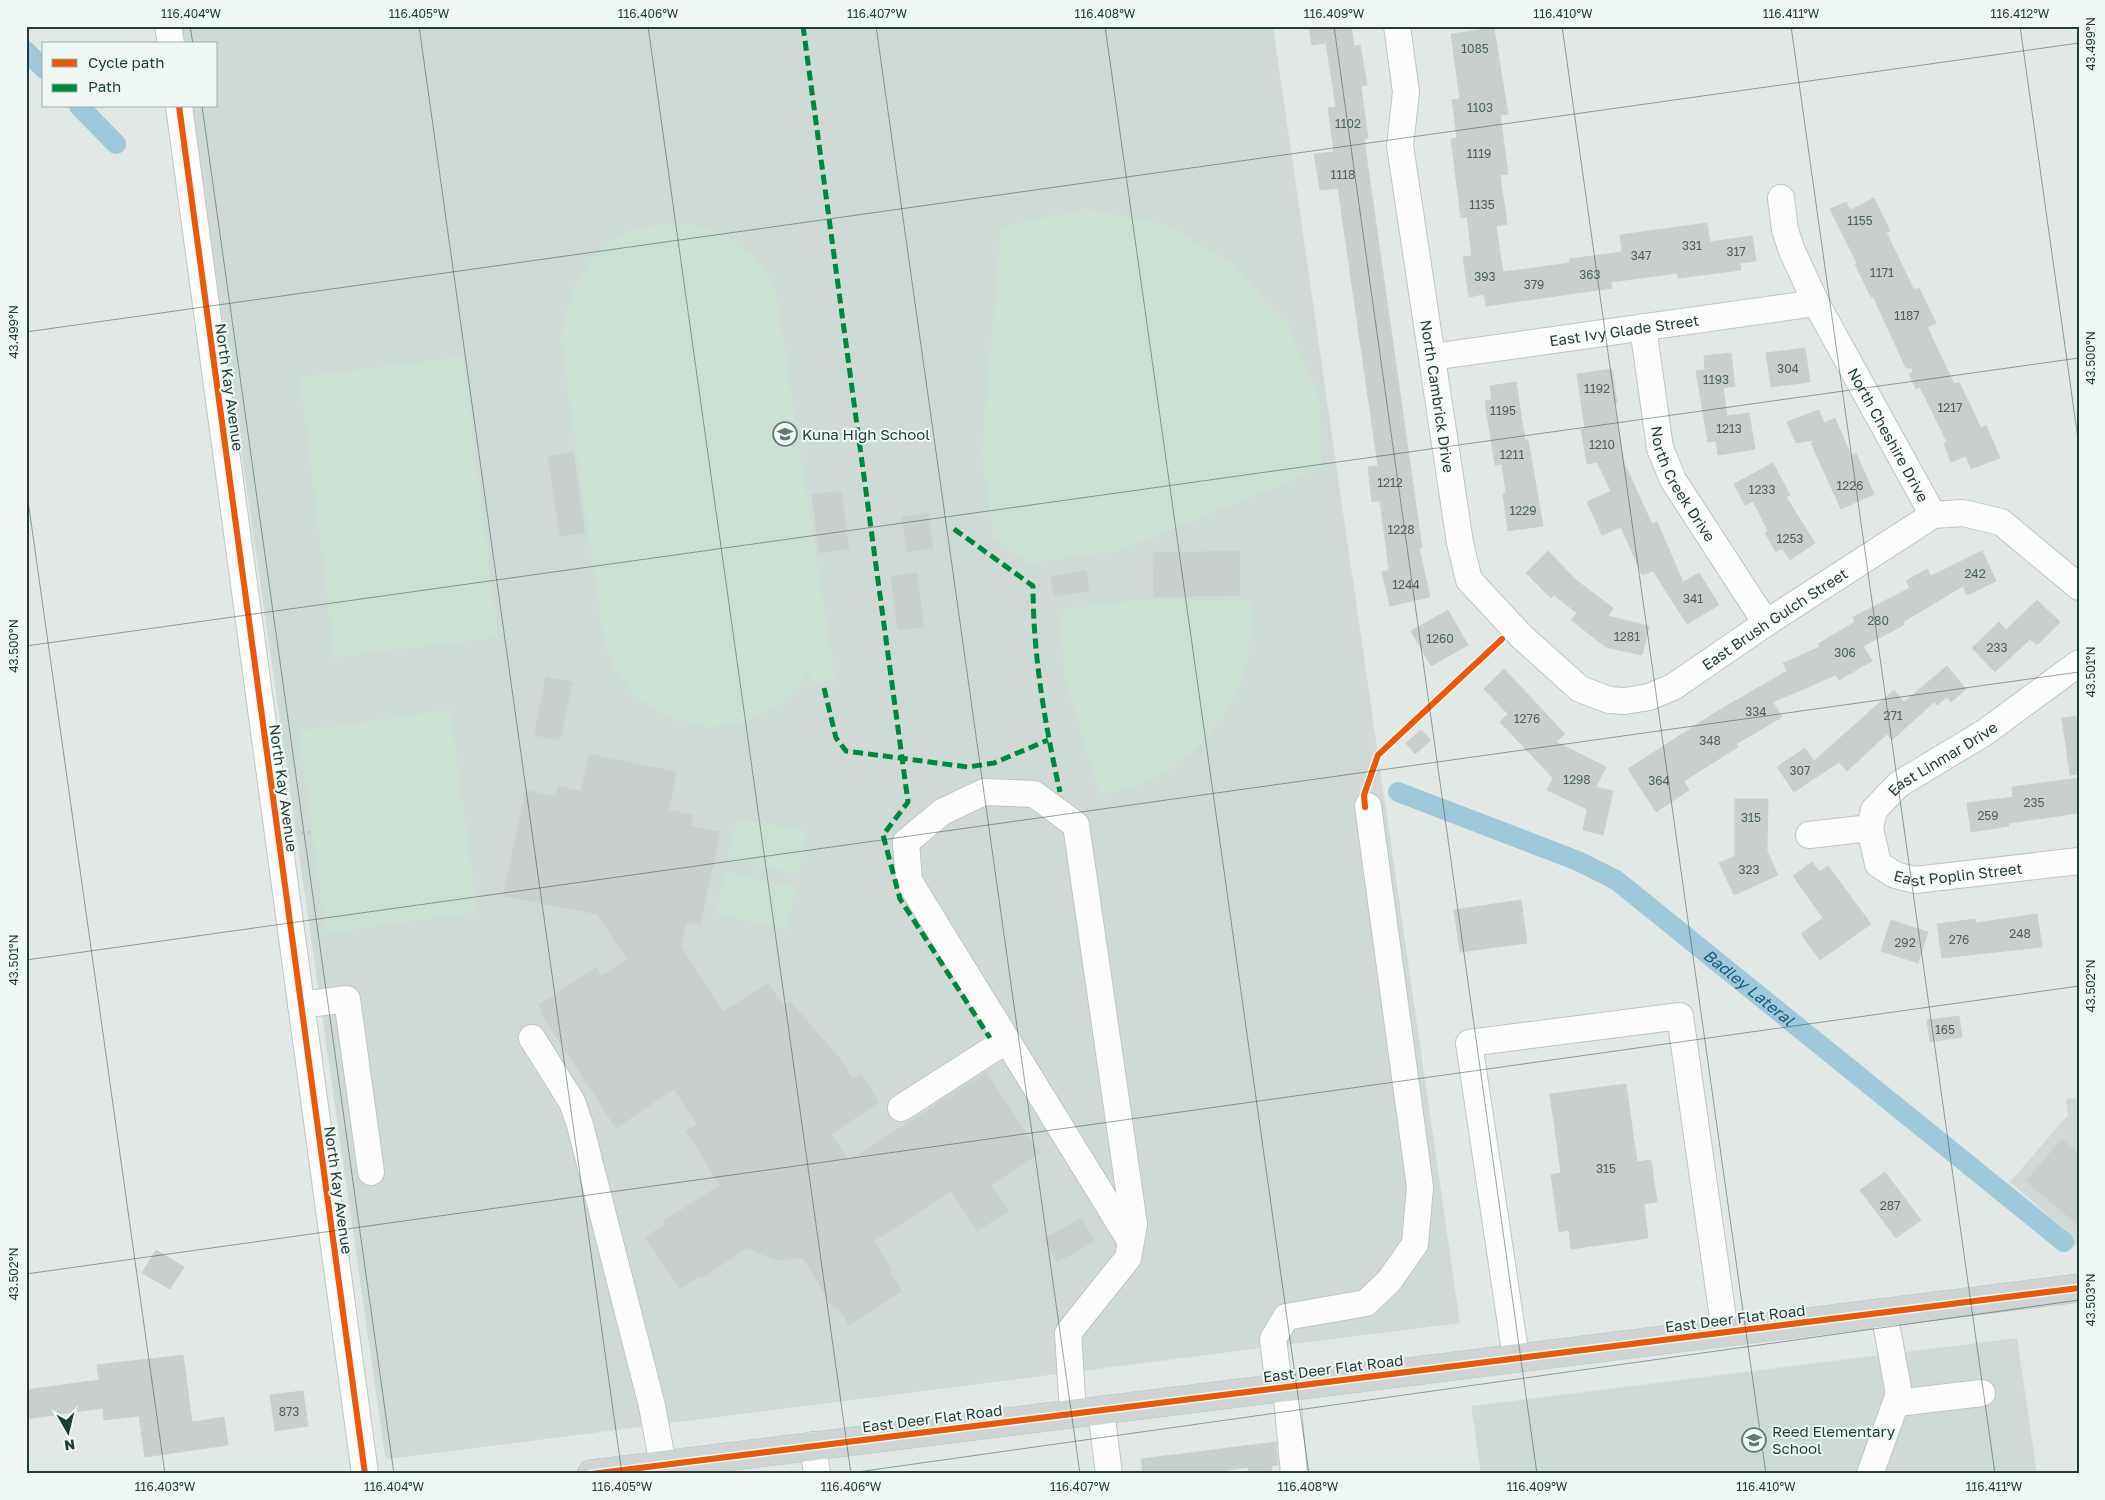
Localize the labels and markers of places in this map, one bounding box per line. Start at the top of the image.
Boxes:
school or university icon: Kuna High School [772,421,798,447]
place label: Kuna High School [802,425,930,443]
place label: Reed Elementary School [1772,1422,1896,1457]
school or university icon: Reed Elementary School [1741,1427,1767,1453]

